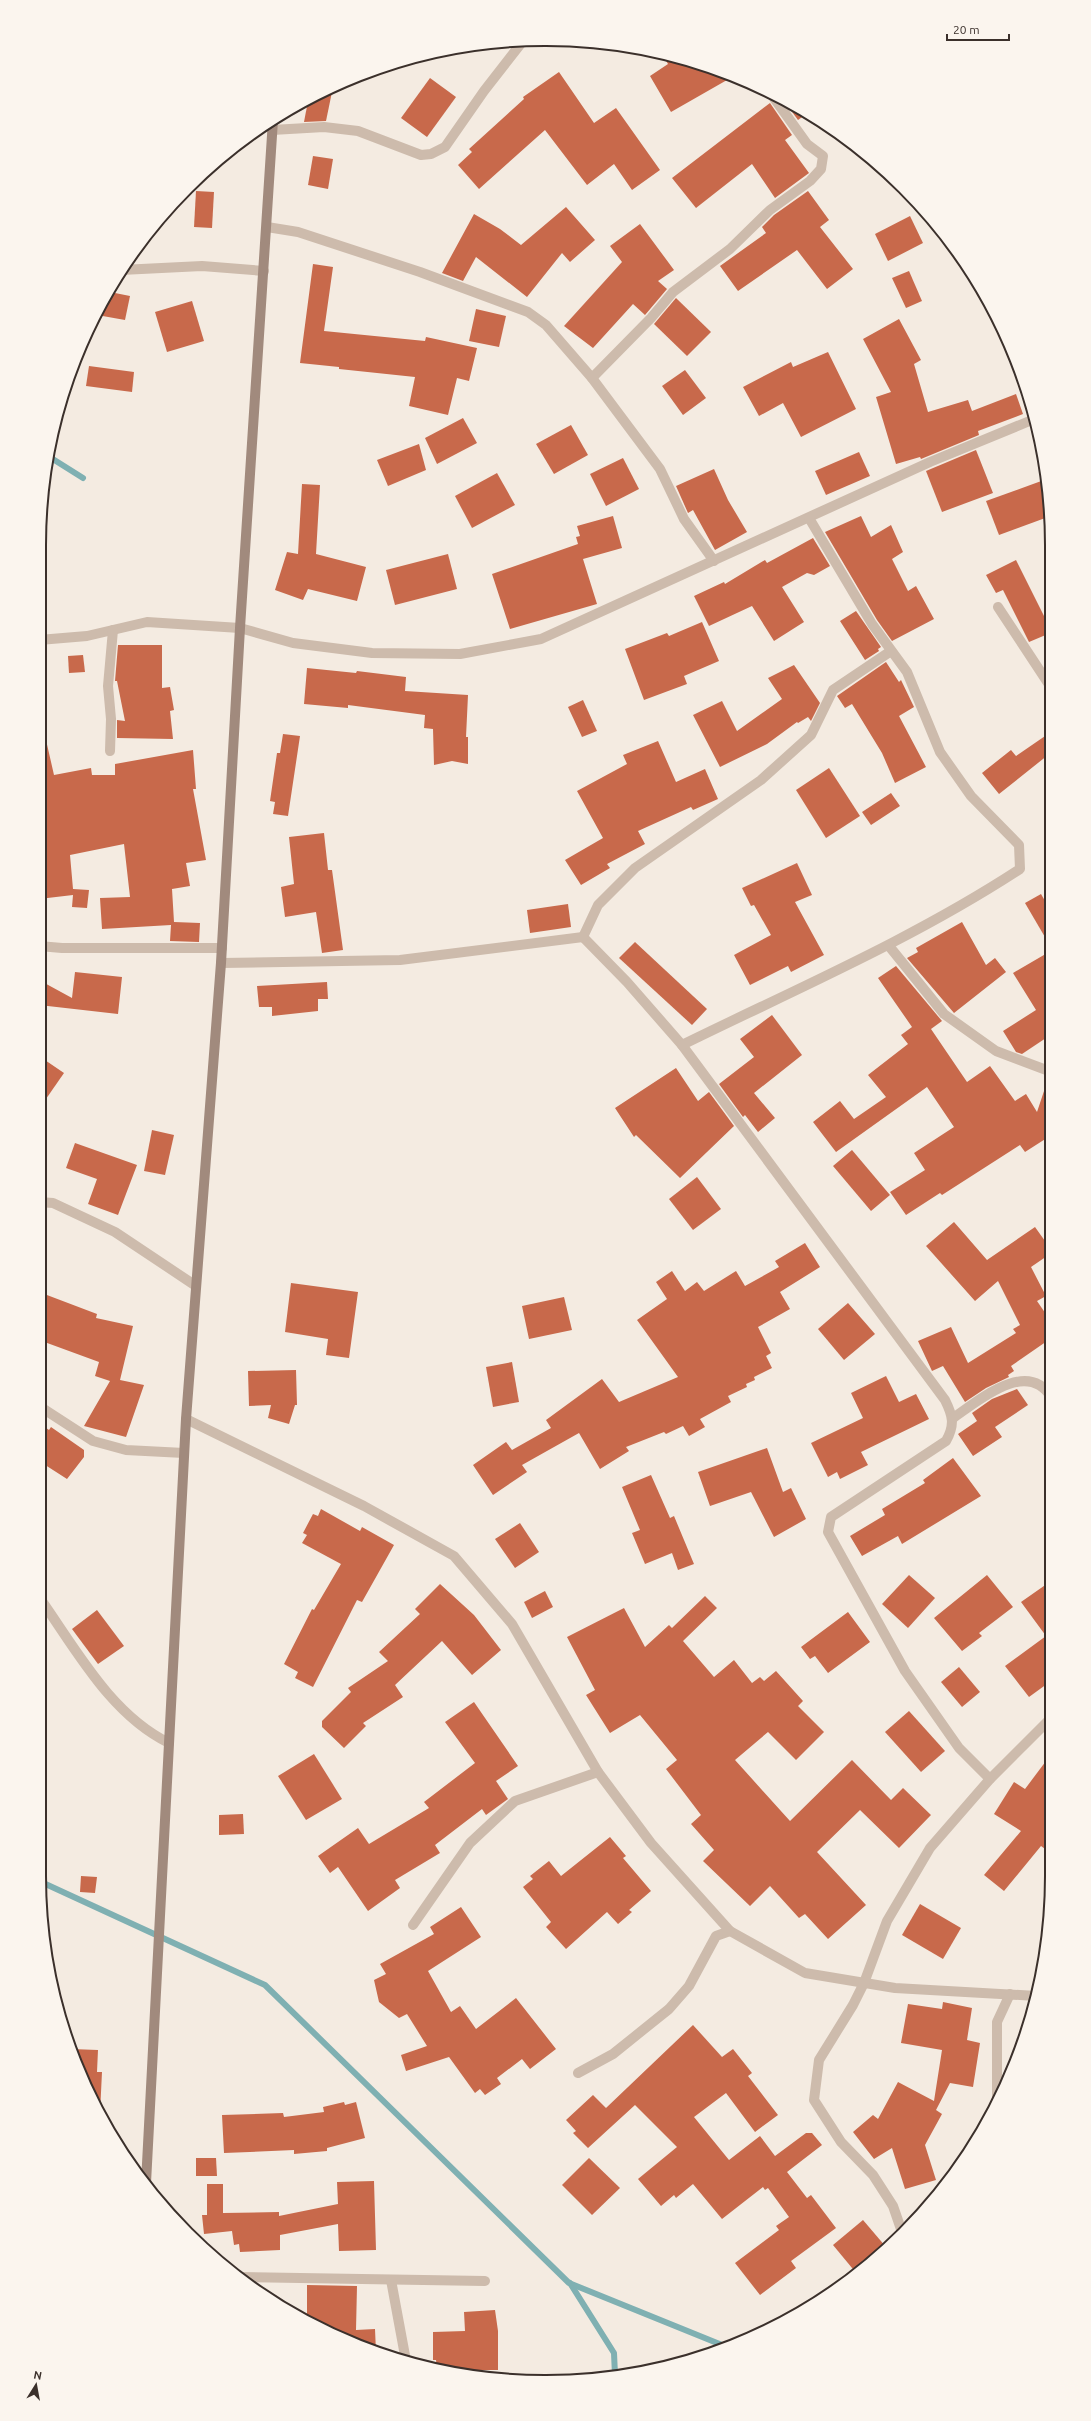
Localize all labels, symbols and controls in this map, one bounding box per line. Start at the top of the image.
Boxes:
scale bar [947,16,1009,42]
text: 20 m [953,23,980,36]
north arrow [16,2365,56,2405]
text: N [33,2369,43,2382]

